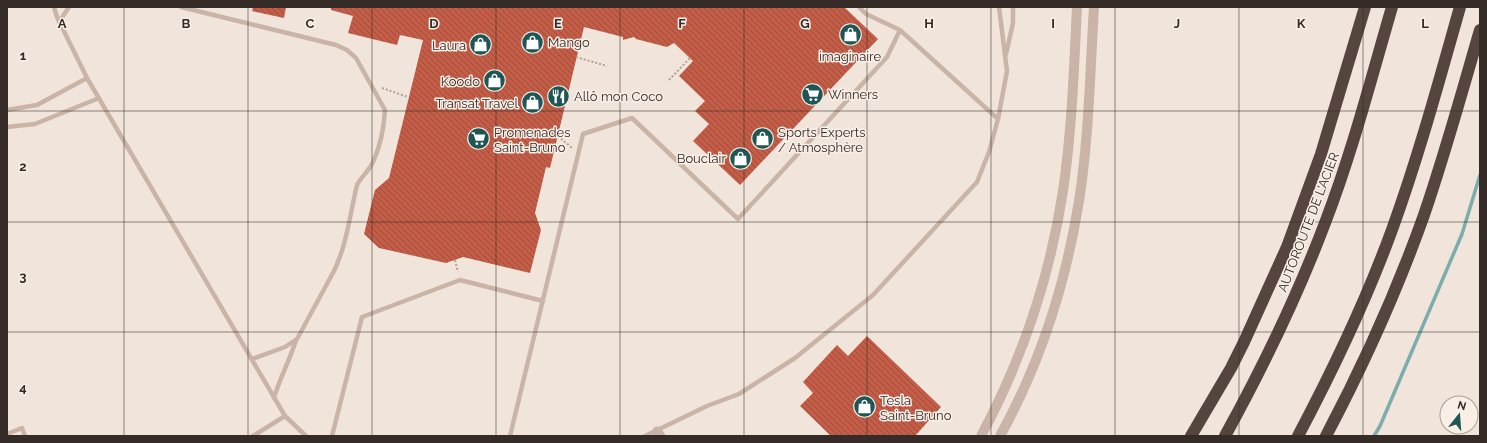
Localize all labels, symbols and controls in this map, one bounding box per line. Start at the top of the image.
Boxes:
text: A [58,16,67,31]
text: B [182,16,191,31]
text: C [306,16,315,31]
text: D [429,16,439,31]
text: E [554,16,562,31]
text: F [678,16,686,31]
text: G [800,16,810,31]
text: H [924,16,934,31]
text: I [1051,16,1055,31]
text: J [1174,16,1180,31]
text: K [1297,16,1306,31]
text: L [1421,16,1429,31]
shop icon: imaginaire [837,21,863,47]
shop icon: Mango [519,29,545,55]
shop icon: Laura [468,32,494,58]
place label: Mango [548,35,590,50]
place label: Laura [432,38,466,53]
text: 1 [20,48,27,63]
place label: imaginaire [819,49,881,64]
shop icon: Koodo [482,68,508,94]
place label: Koodo [441,74,480,89]
supermarket icon: Winners [799,81,825,107]
restaurant icon: Allô mon Coco [545,83,571,109]
place label: Winners [828,87,878,102]
place label: Allô mon Coco [574,89,663,104]
shop icon: Transat Travel [520,90,546,116]
place label: Transat Travel [435,96,518,111]
place label: Promenades Saint-Bruno [494,125,570,155]
place label: Sports Experts / Atmosphère [778,125,865,155]
supermarket icon: Promenades Saint-Bruno [465,126,491,152]
shop icon: Sports Experts / Atmosphère [749,126,775,152]
shop icon: Bouclair [728,145,754,171]
street label: AUTOROUTE DE L'ACIER [1275,150,1342,294]
place label: Bouclair [677,151,726,166]
text: 2 [19,159,27,174]
text: 3 [19,269,27,284]
text: 4 [19,380,27,395]
place label: Tesla Saint-Bruno [880,393,952,423]
shop icon: Tesla Saint-Bruno [852,394,878,420]
north arrow [1439,395,1479,435]
text: N [1456,398,1468,413]

